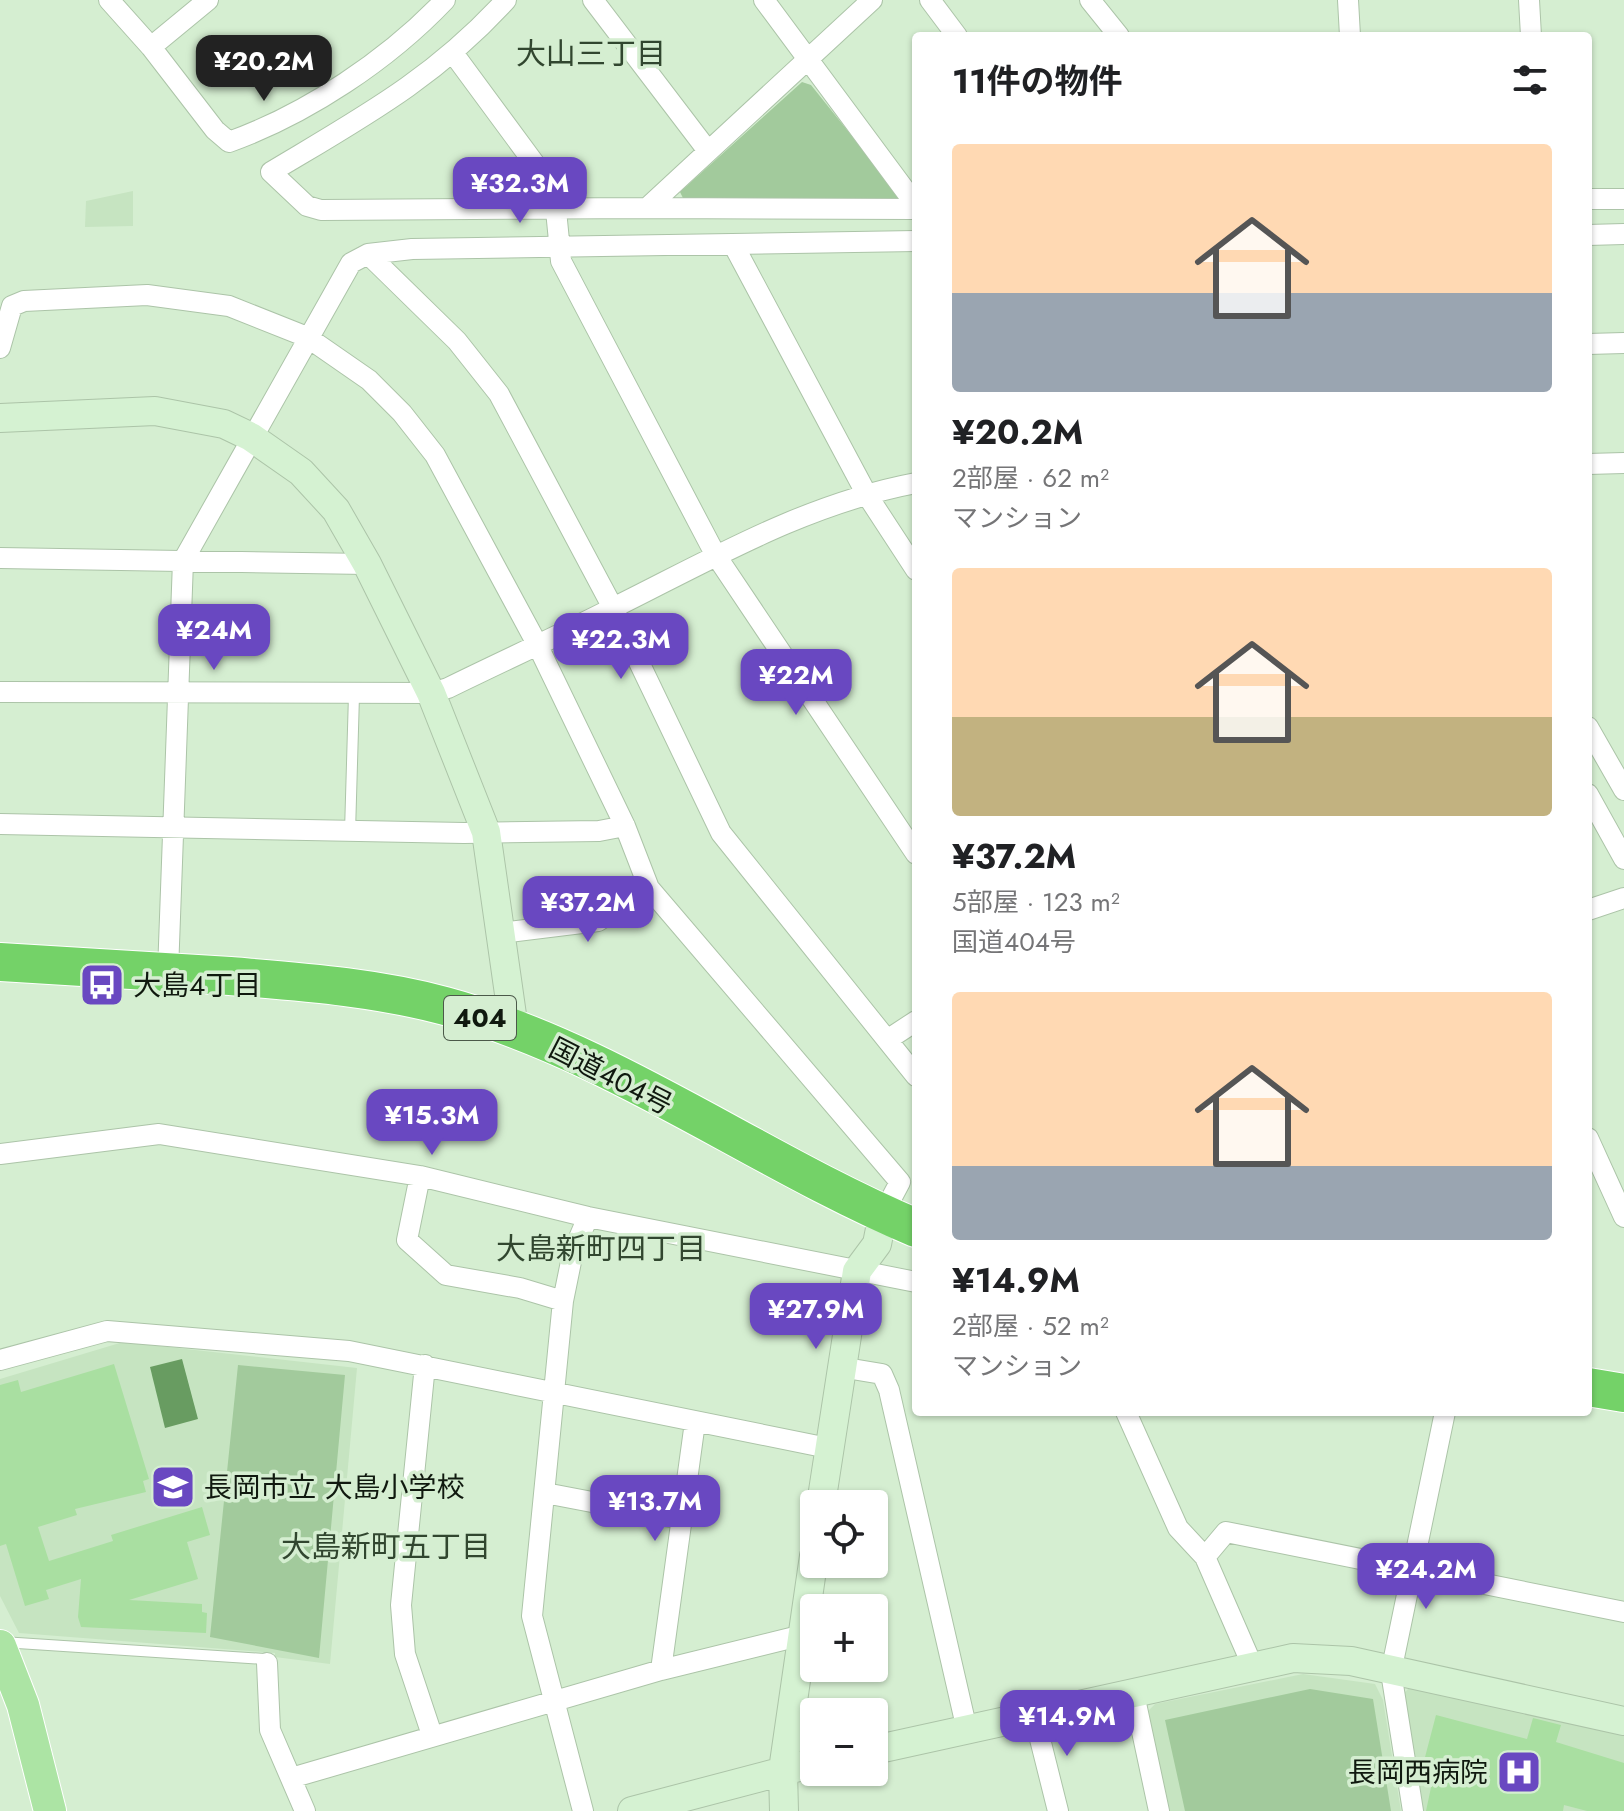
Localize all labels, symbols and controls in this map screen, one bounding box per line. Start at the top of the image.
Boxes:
district label: 大山三丁目 [516,32,666,75]
pin: ¥20.2M [199,35,329,103]
text: ¥20.2M [214,42,314,80]
text: 11件の物件 [952,57,1123,106]
icon: filters [1508,58,1552,102]
pin: ¥32.3M [455,157,585,225]
text: ¥32.3M [471,164,569,202]
icon: home [1180,196,1324,340]
text: ¥20.2M [952,408,1083,457]
text: 2部屋 · 62 m² [952,459,1109,497]
text: マンション [952,499,1082,537]
pin: ¥24M [167,604,261,672]
text: ¥24M [176,611,252,649]
pin: ¥22.3M [556,613,686,681]
text: ¥22.3M [571,620,671,658]
icon: home [1180,620,1324,764]
pin: ¥22M [749,649,843,717]
text: ¥22M [759,656,833,694]
text: ¥37.2M [952,832,1076,881]
pin: ¥37.2M [523,876,653,944]
text: ¥37.2M [541,883,635,921]
text: 5部屋 · 123 m² [952,883,1120,921]
text: 国道404号 [952,923,1076,961]
bus stop icon: 大島4丁目 [78,961,126,1009]
place label: 大島4丁目 [133,965,261,1006]
road number: 404 [444,996,516,1040]
street label: 国道404号 [542,1028,680,1125]
icon: home [1180,1044,1324,1188]
pin: ¥15.3M [367,1089,497,1157]
text: ¥15.3M [384,1096,480,1134]
district label: 大島新町四丁目 [496,1227,706,1270]
text: ¥14.9M [952,1256,1080,1305]
pin: ¥27.9M [751,1283,881,1351]
text: ¥27.9M [768,1290,864,1328]
text: 2部屋 · 52 m² [952,1307,1109,1345]
text: マンション [952,1347,1082,1385]
school or university icon: 長岡市立 大島小学校 [149,1463,197,1511]
place label: 長岡市立 大島小学校 [204,1467,464,1508]
pin: ¥13.7M [590,1475,720,1543]
text: ¥13.7M [608,1482,702,1520]
map controls [800,1490,888,1786]
button: locate [800,1490,888,1578]
district label: 大島新町五丁目 [281,1525,491,1568]
pin: ¥24.2M [1361,1543,1491,1611]
text: ¥24.2M [1375,1550,1477,1588]
button: + [800,1594,888,1682]
pin: ¥14.9M [1002,1690,1132,1758]
text: ¥14.9M [1018,1697,1116,1735]
button: − [800,1698,888,1786]
hospital icon: 長岡西病院 [1495,1748,1543,1796]
place label: 長岡西病院 [1348,1752,1488,1793]

